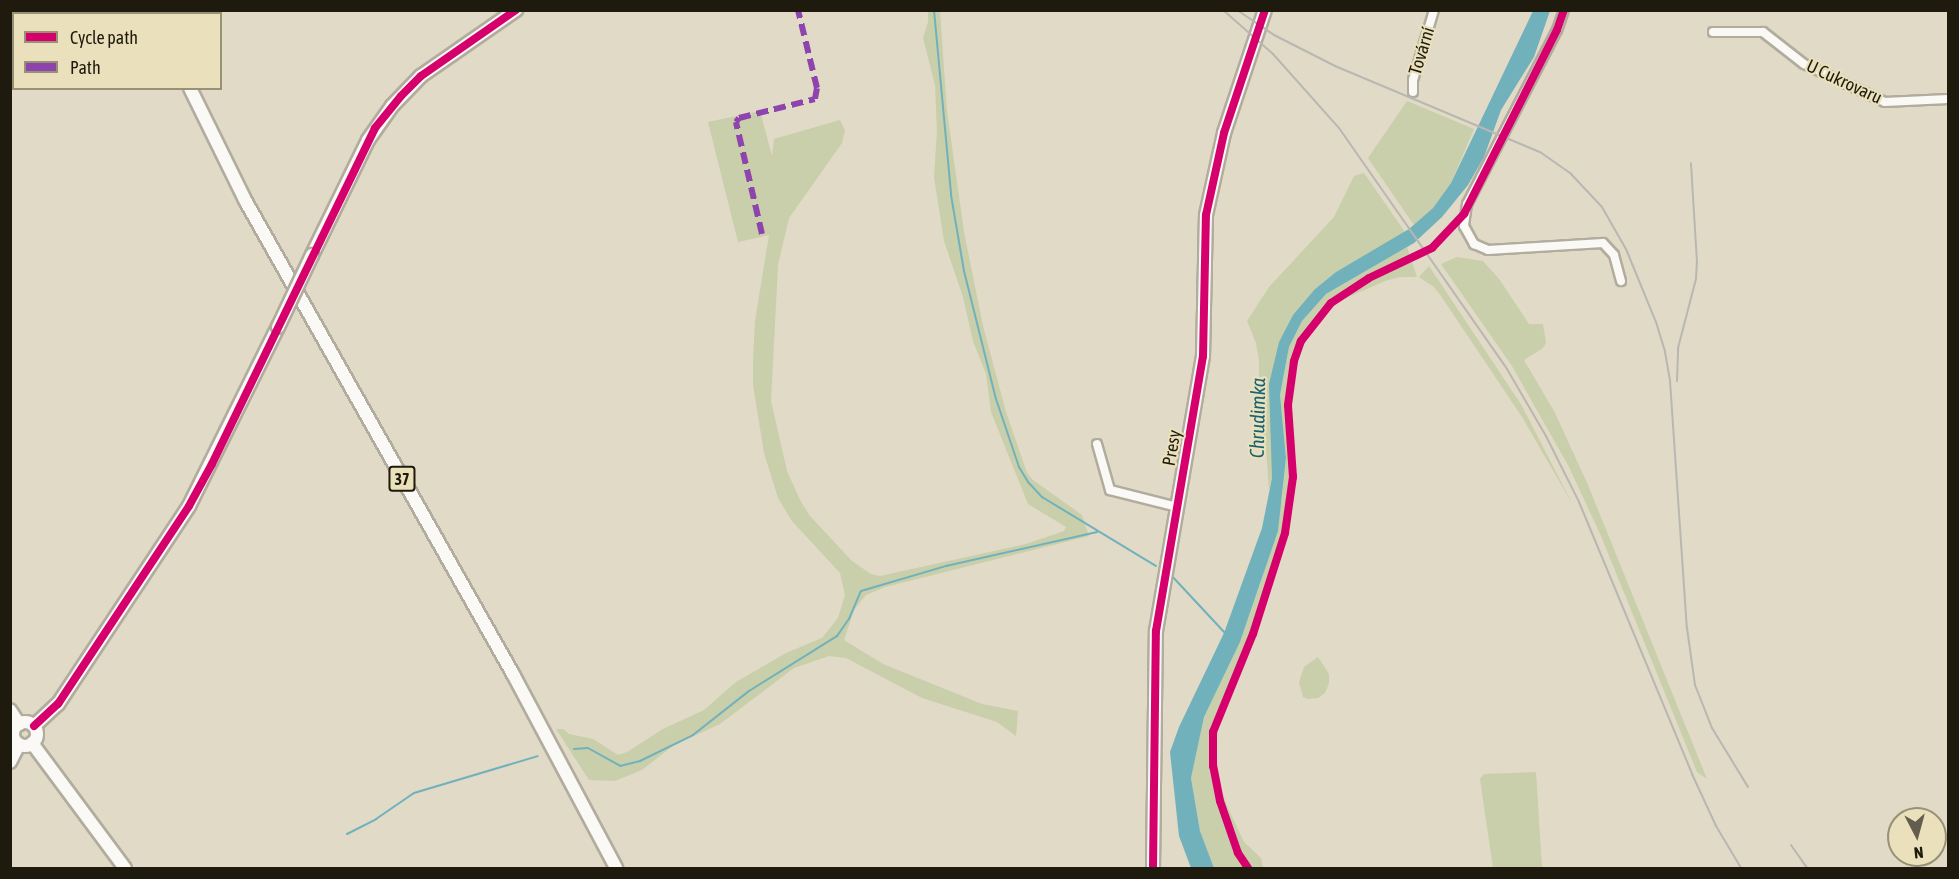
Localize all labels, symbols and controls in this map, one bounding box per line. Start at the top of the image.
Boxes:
legend [12,12,222,90]
street label: Tovární [1405,24,1439,78]
text: Cycle path [70,27,138,48]
street label: U Cukrovaru [1803,55,1885,109]
text: Path [70,57,101,78]
water label: Chrudimka [1244,378,1270,458]
street label: Presy [1158,428,1186,468]
road number: 37 [387,466,417,492]
north arrow [1887,807,1947,867]
text: N [1913,843,1924,862]

